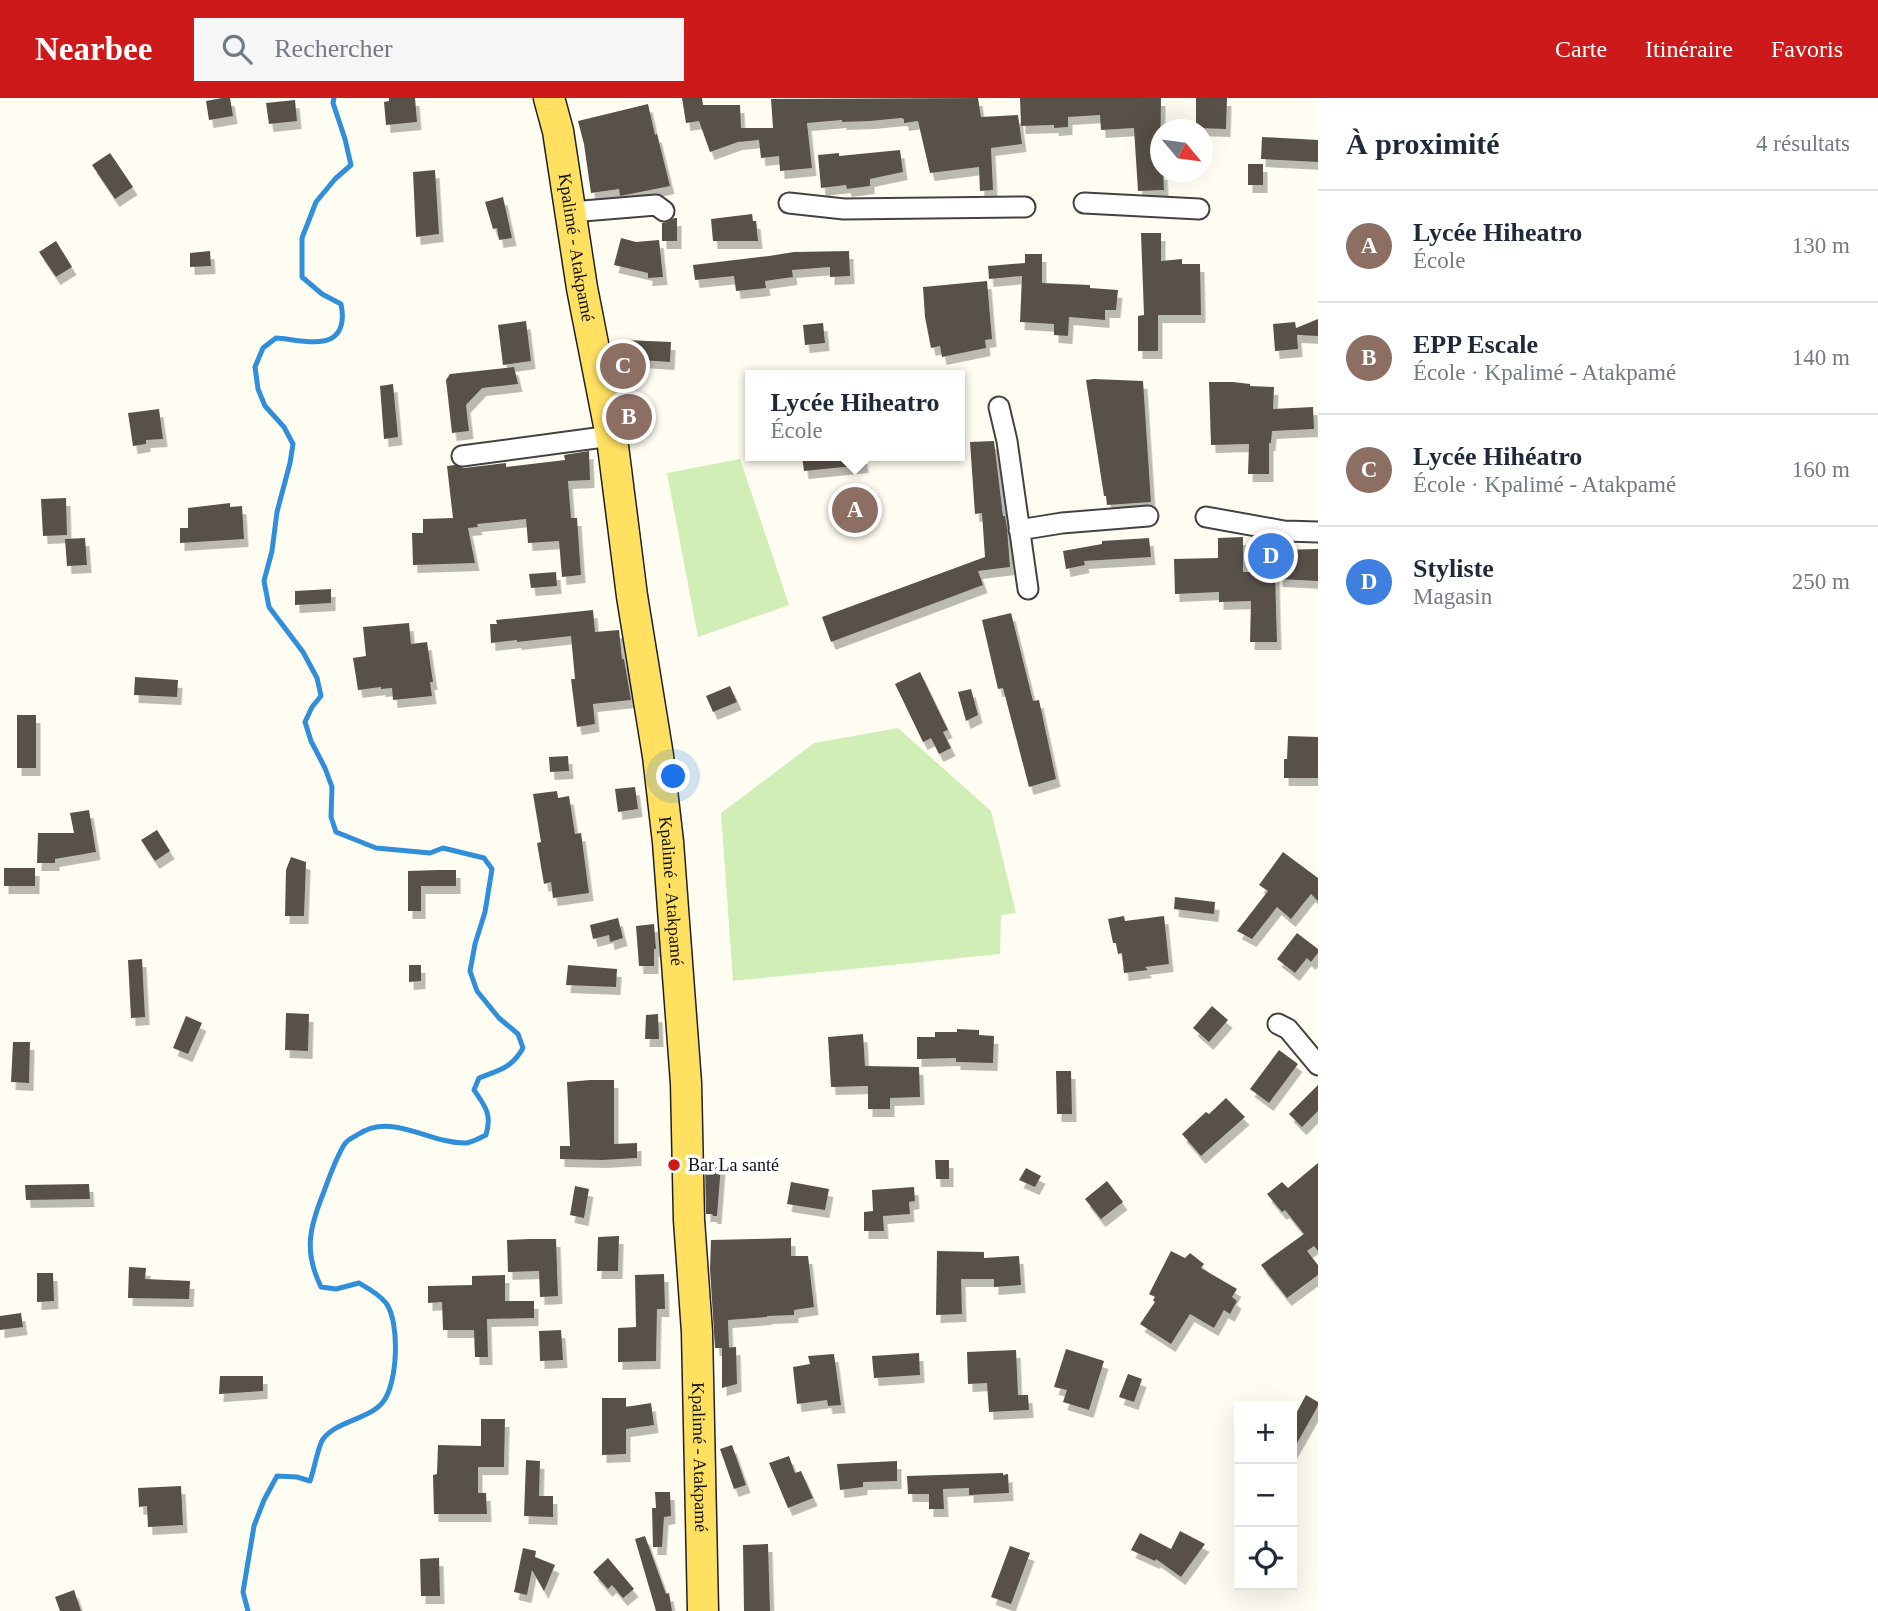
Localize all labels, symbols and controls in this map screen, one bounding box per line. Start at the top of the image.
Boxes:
search box [194,18,684,81]
icon: search [218,30,256,68]
text: Nearbee [35,31,152,67]
text: Rechercher [274,34,393,63]
text: Carte [1555,36,1607,62]
text: Itinéraire [1645,36,1733,62]
text: Favoris [1771,36,1843,62]
north arrow [1150,119,1213,182]
text: À proximité [1346,127,1500,160]
text: 4 résultats [1756,131,1850,156]
street label: Kpalimé - Atakpamé [555,172,598,323]
text: Lycée Hiheatro [1413,218,1582,247]
text: A [1361,233,1377,258]
text: 130 m [1792,233,1850,258]
text: École [1413,248,1465,273]
text: EPP Escale [1413,330,1538,359]
pin: C [600,340,646,392]
text: B [1361,345,1377,370]
text: 140 m [1792,345,1850,370]
text: École · Kpalimé - Atakpamé [1413,360,1676,385]
popup [745,370,965,461]
text: Lycée Hiheatro [770,388,940,417]
pin: B [606,391,652,443]
text: École [770,418,823,443]
text: Lycée Hihéatro [1413,442,1582,471]
text: C [1361,457,1377,482]
text: 160 m [1792,457,1850,482]
text: École · Kpalimé - Atakpamé [1413,472,1676,497]
pin: A [832,484,878,536]
pin: D [1248,530,1294,582]
text: Styliste [1413,554,1494,583]
text: D [1361,569,1377,594]
text: 250 m [1792,569,1850,594]
text: Magasin [1413,584,1492,609]
your location [656,759,690,793]
street label: Kpalimé - Atakpamé [655,815,687,967]
place label: Bar La santé [688,1155,779,1175]
marker: Bar La santé [666,1157,682,1173]
street label: Kpalimé - Atakpamé [688,1382,711,1532]
map controls [1234,1401,1297,1590]
button: + [1234,1401,1297,1464]
button: − [1234,1464,1297,1527]
button: locate [1234,1527,1297,1590]

